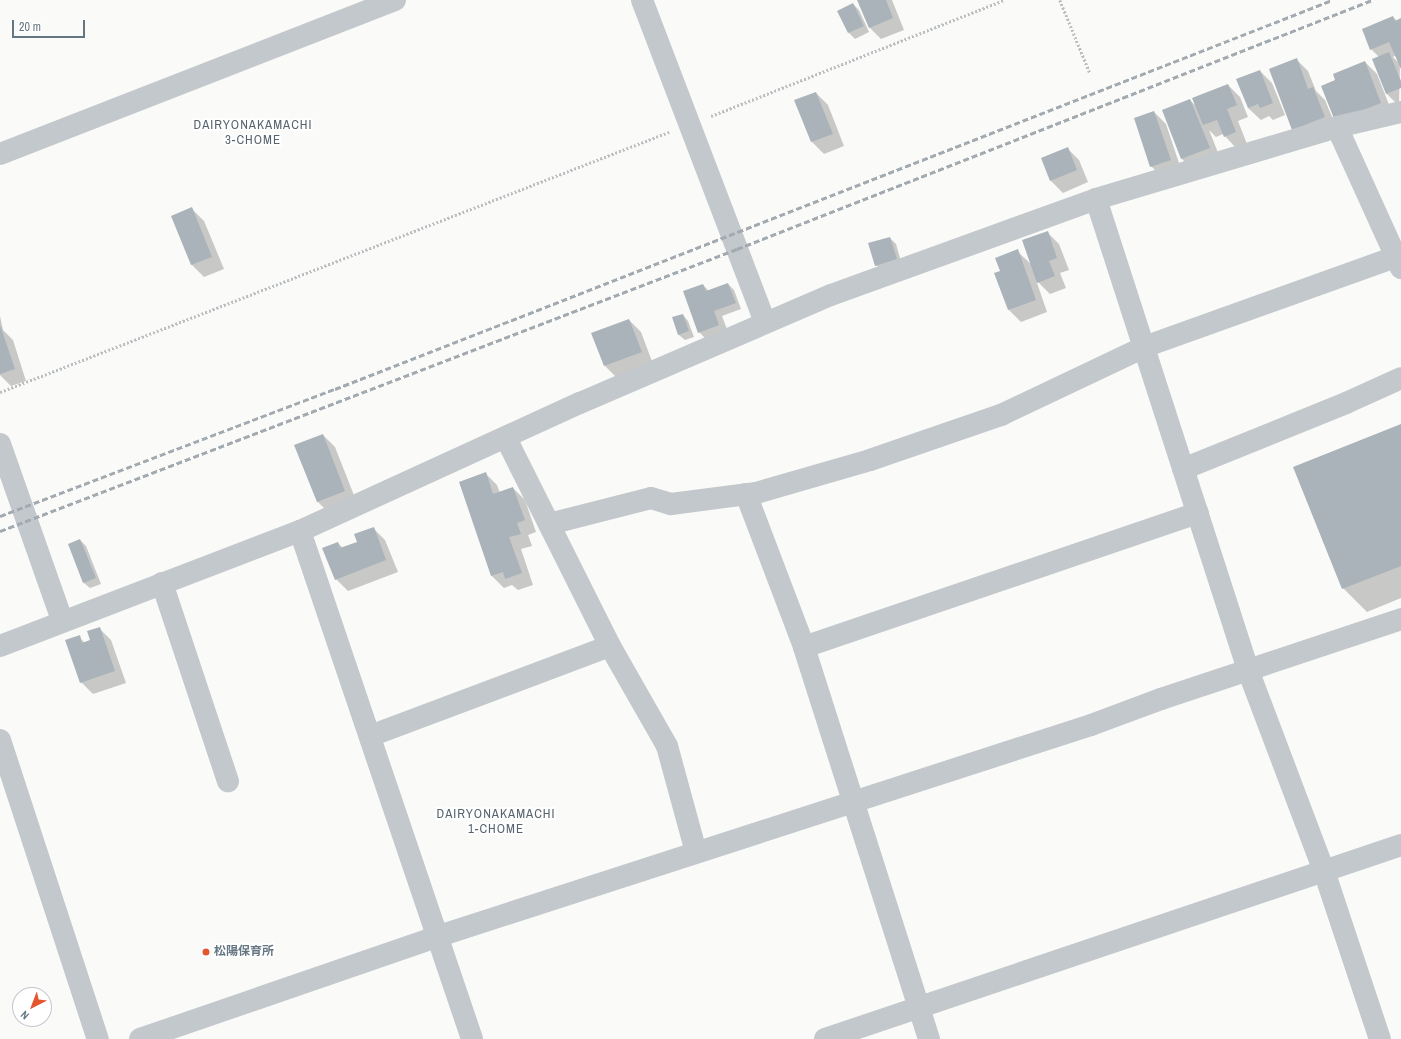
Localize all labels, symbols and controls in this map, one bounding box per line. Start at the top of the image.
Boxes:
scale bar [14,12,87,38]
text: 20 m [19,19,41,35]
district label: DAIRYONAKAMACHI 3-CHOME [193,118,313,149]
district label: DAIRYONAKAMACHI 1-CHOME [436,807,556,838]
place label: 松陽保育所 [214,945,274,959]
marker: 松陽保育所 [201,947,211,957]
north arrow [12,987,52,1027]
text: N [18,1008,32,1023]

